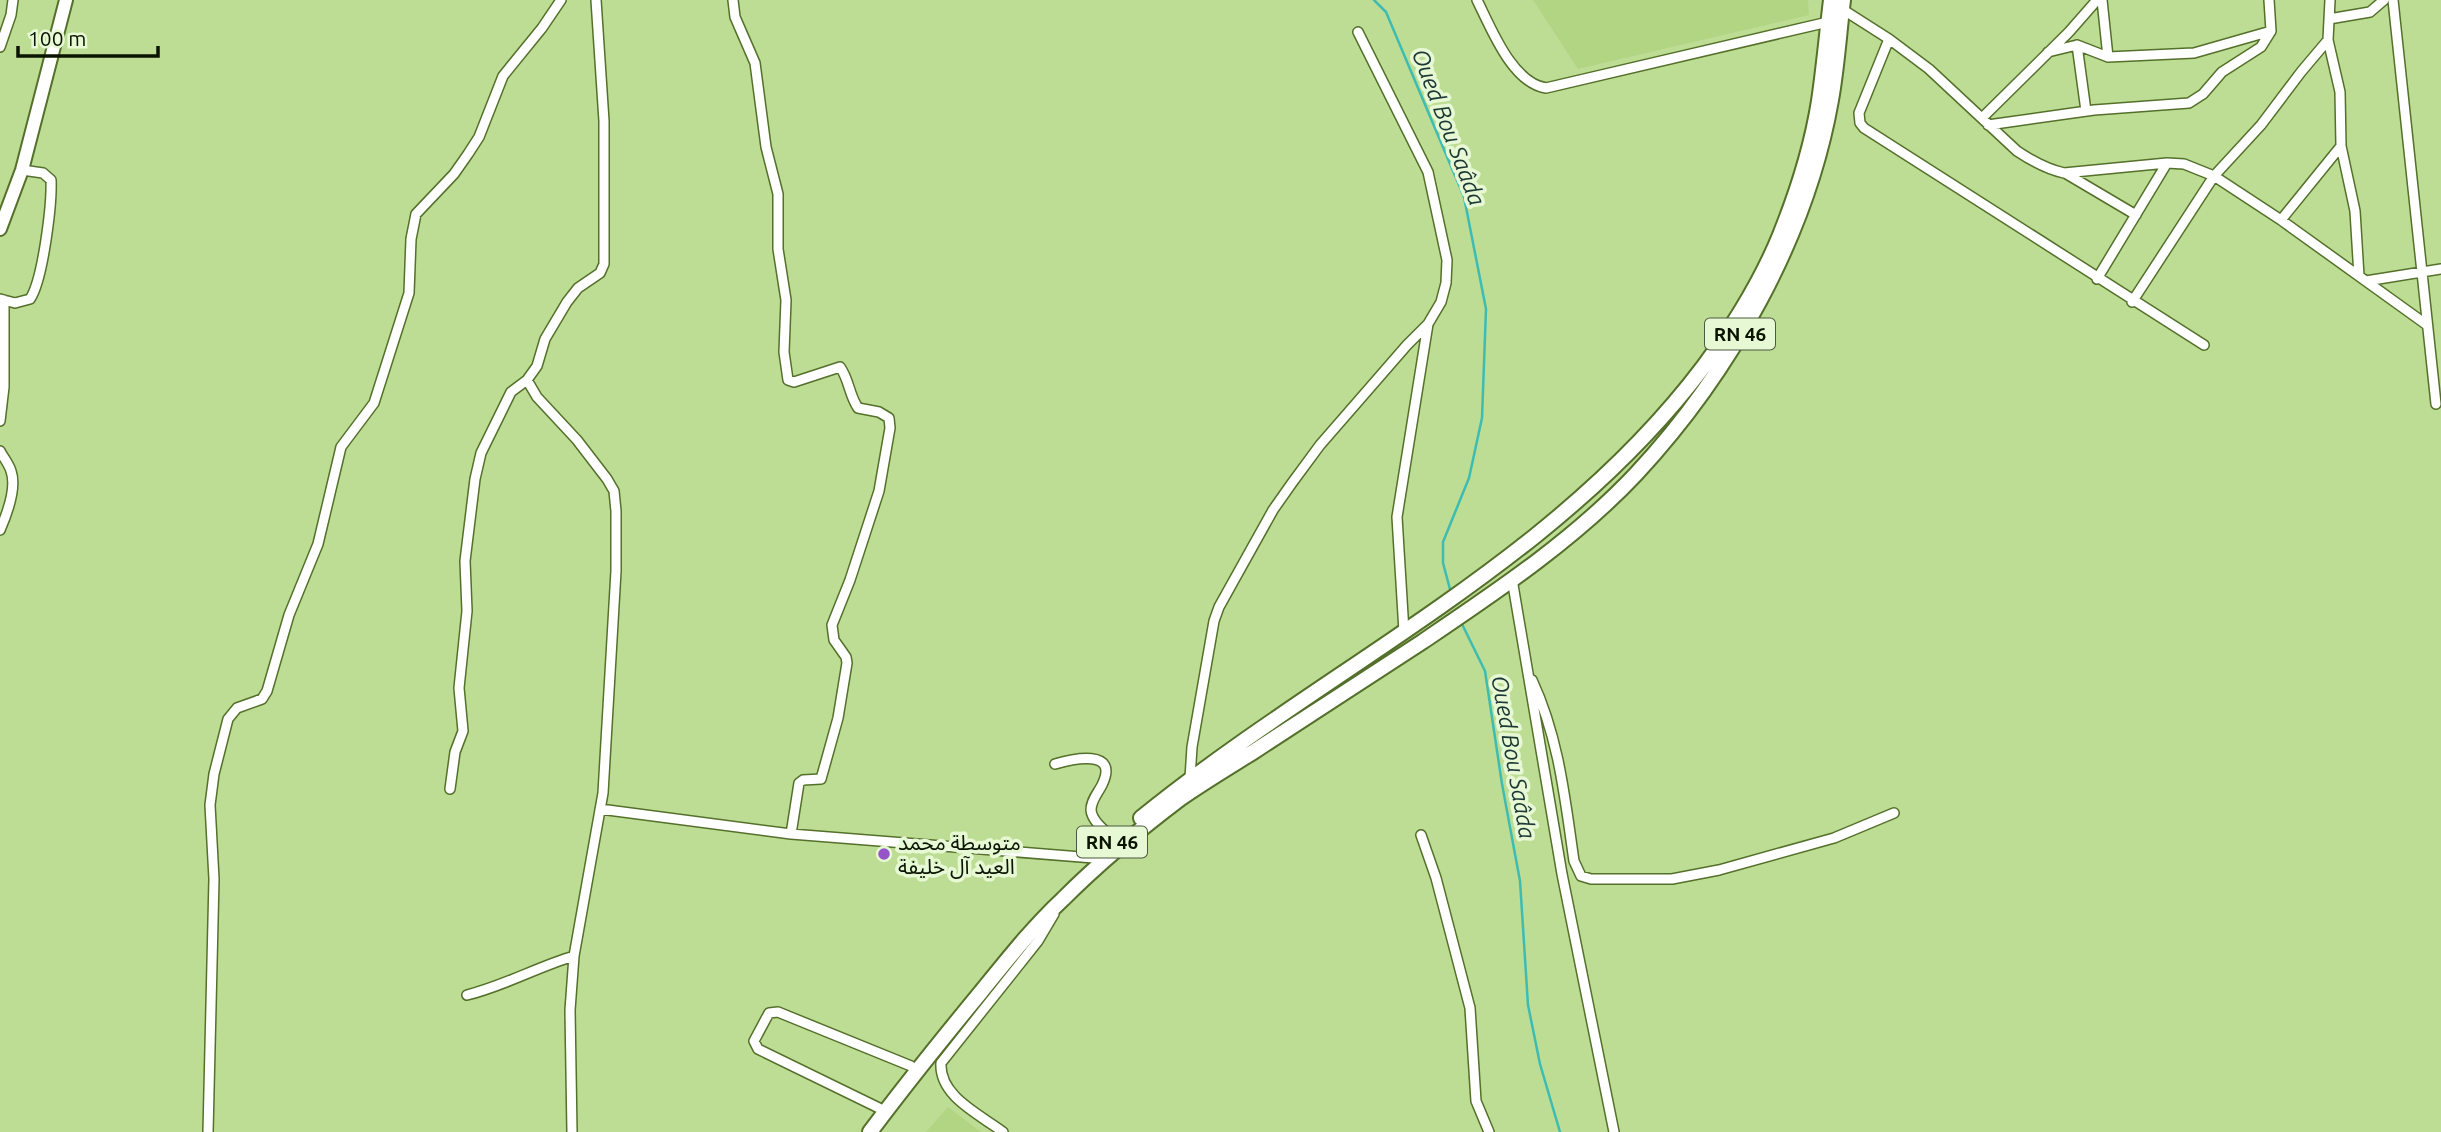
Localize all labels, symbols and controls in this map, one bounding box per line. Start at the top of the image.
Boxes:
scale bar [18,14,158,58]
text: 100 m [28,26,86,50]
water label: Oued Bou Saâda [1408,45,1490,209]
road number: RN 46 [1705,318,1775,350]
water label: Oued Bou Saâda [1487,673,1541,841]
road number: RN 46 [1077,827,1147,858]
place label: متوسطة محمد العيد آل خليفة [898,830,1021,879]
marker: متوسطة محمد العيد آل خليفة [876,846,892,862]

